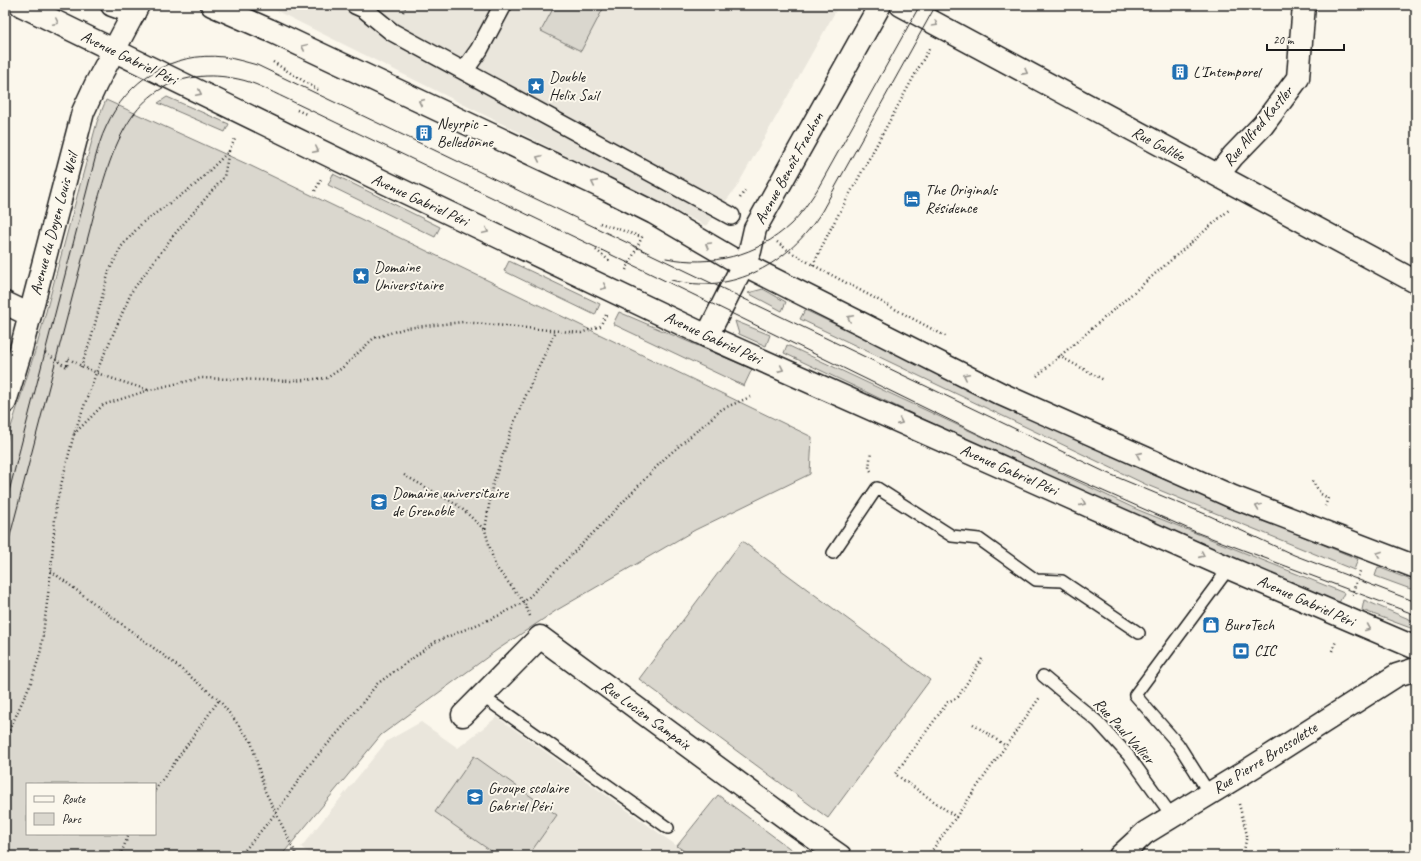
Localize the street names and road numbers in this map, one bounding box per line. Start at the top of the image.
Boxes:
street label: Avenue Gabriel Péri [78,26,182,91]
street label: Rue Alfred Kastler [1219,81,1298,170]
street label: Avenue Benoît Frachon [750,108,829,228]
street label: Rue Galilée [1128,122,1189,167]
street label: Avenue du Doyen Louis Weil [25,147,83,297]
street label: Avenue Gabriel Péri [368,169,473,232]
street label: Avenue Gabriel Péri [661,307,766,370]
street label: Avenue Gabriel Péri [957,440,1063,501]
street label: Avenue Gabriel Péri [1254,571,1360,632]
street label: Rue Lucien Sampaix [597,676,696,755]
street label: Rue Paul Vallier [1089,694,1160,770]
street label: Rue Pierre Brossolette [1209,717,1322,798]

